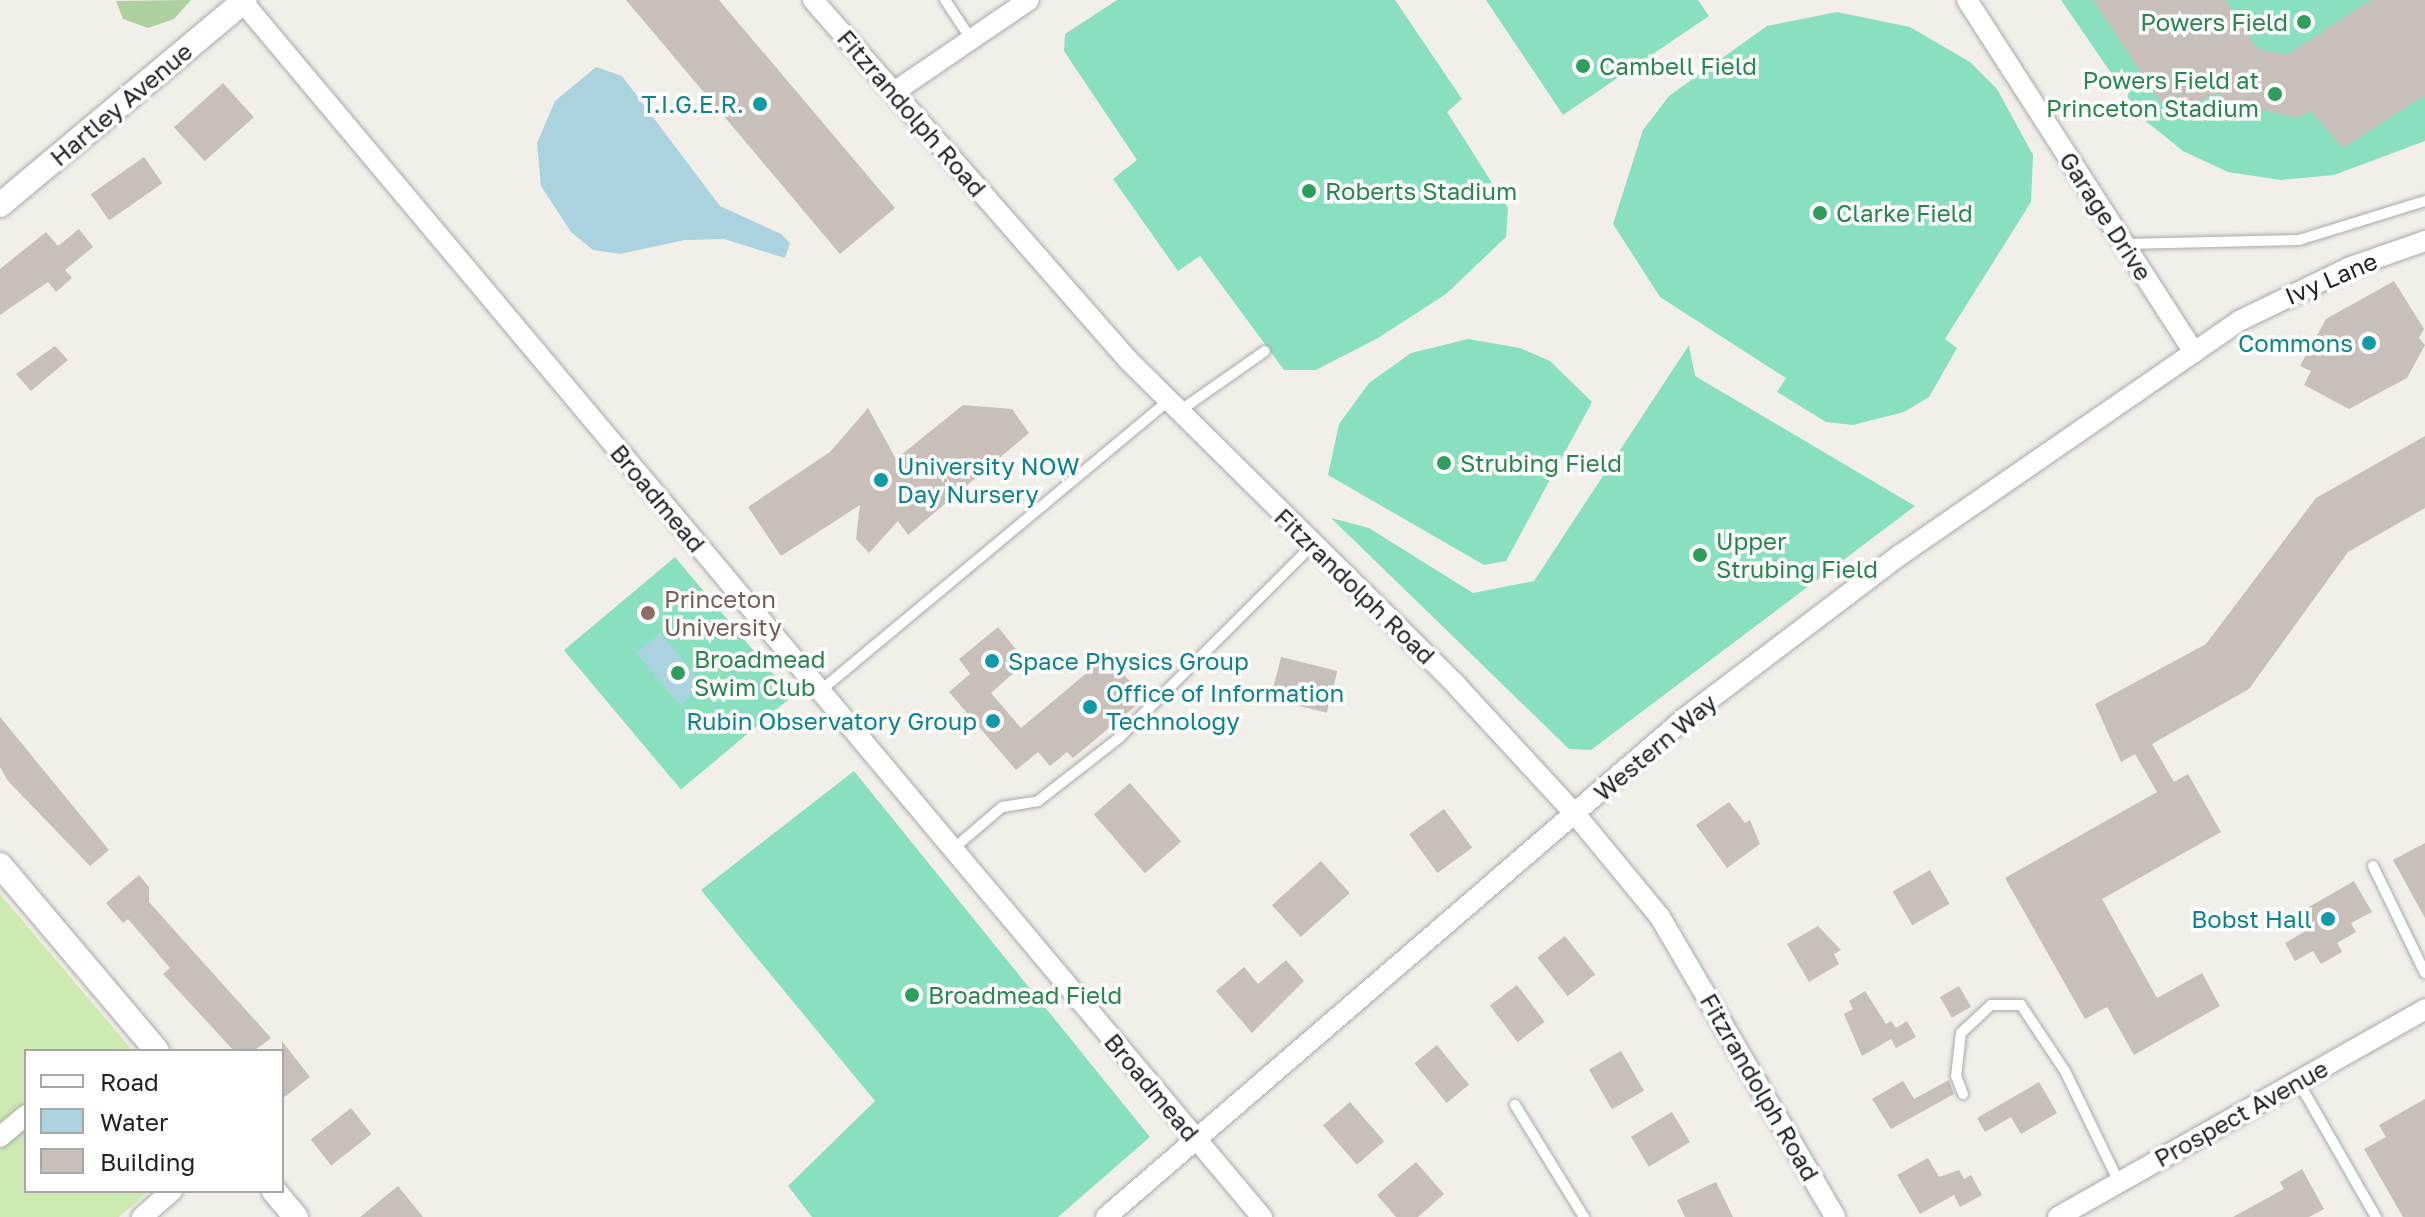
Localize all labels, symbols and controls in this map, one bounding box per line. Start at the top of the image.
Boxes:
place label: Powers Field [2140,8,2288,36]
marker: Powers Field [2295,13,2313,31]
street label: Fitzrandolph Road [832,24,992,202]
street label: Hartley Avenue [44,36,198,172]
place label: Cambell Field [1599,52,1757,80]
marker: Cambell Field [1574,57,1592,75]
place label: Powers Field at Princeton Stadium [2046,66,2259,122]
marker: Powers Field at Princeton Stadium [2266,85,2284,103]
place label: T.I.G.E.R. [642,90,744,118]
marker: T.I.G.E.R. [751,95,769,113]
street label: Garage Drive [2054,146,2158,286]
place label: Roberts Stadium [1325,177,1517,205]
marker: Roberts Stadium [1300,182,1318,200]
place label: Clarke Field [1836,199,1973,227]
marker: Clarke Field [1811,204,1829,222]
street label: Ivy Lane [2281,246,2381,310]
place label: Commons [2238,329,2353,357]
marker: Commons [2360,334,2378,352]
street label: Broadmead [605,438,711,558]
place label: Strubing Field [1460,449,1622,477]
place label: University NOW Day Nursery [897,452,1079,508]
marker: Strubing Field [1435,454,1453,472]
marker: University NOW Day Nursery [872,471,890,489]
street label: Fitzrandolph Road [1269,502,1441,670]
place label: Upper Strubing Field [1716,527,1878,583]
marker: Upper Strubing Field [1691,546,1709,564]
place label: Princeton University [664,585,782,641]
marker: Princeton University [639,604,657,622]
place label: Broadmead Swim Club [694,645,825,701]
place label: Space Physics Group [1008,647,1249,675]
marker: Space Physics Group [983,652,1001,670]
marker: Broadmead Swim Club [669,664,687,682]
place label: Office of Information Technology [1106,679,1344,735]
street label: Western Way [1588,687,1722,807]
marker: Office of Information Technology [1081,698,1099,716]
place label: Rubin Observatory Group [686,707,977,735]
marker: Rubin Observatory Group [984,712,1002,730]
place label: Bobst Hall [2191,905,2312,933]
marker: Bobst Hall [2319,910,2337,928]
place label: Broadmead Field [928,981,1122,1009]
marker: Broadmead Field [903,986,921,1004]
street label: Fitzrandolph Road [1695,988,1825,1186]
street label: Broadmead [1099,1027,1205,1147]
legend [24,1049,284,1193]
street label: Prospect Avenue [2149,1053,2333,1173]
text: Road [100,1067,159,1096]
text: Water [100,1107,168,1136]
text: Building [100,1147,195,1176]

